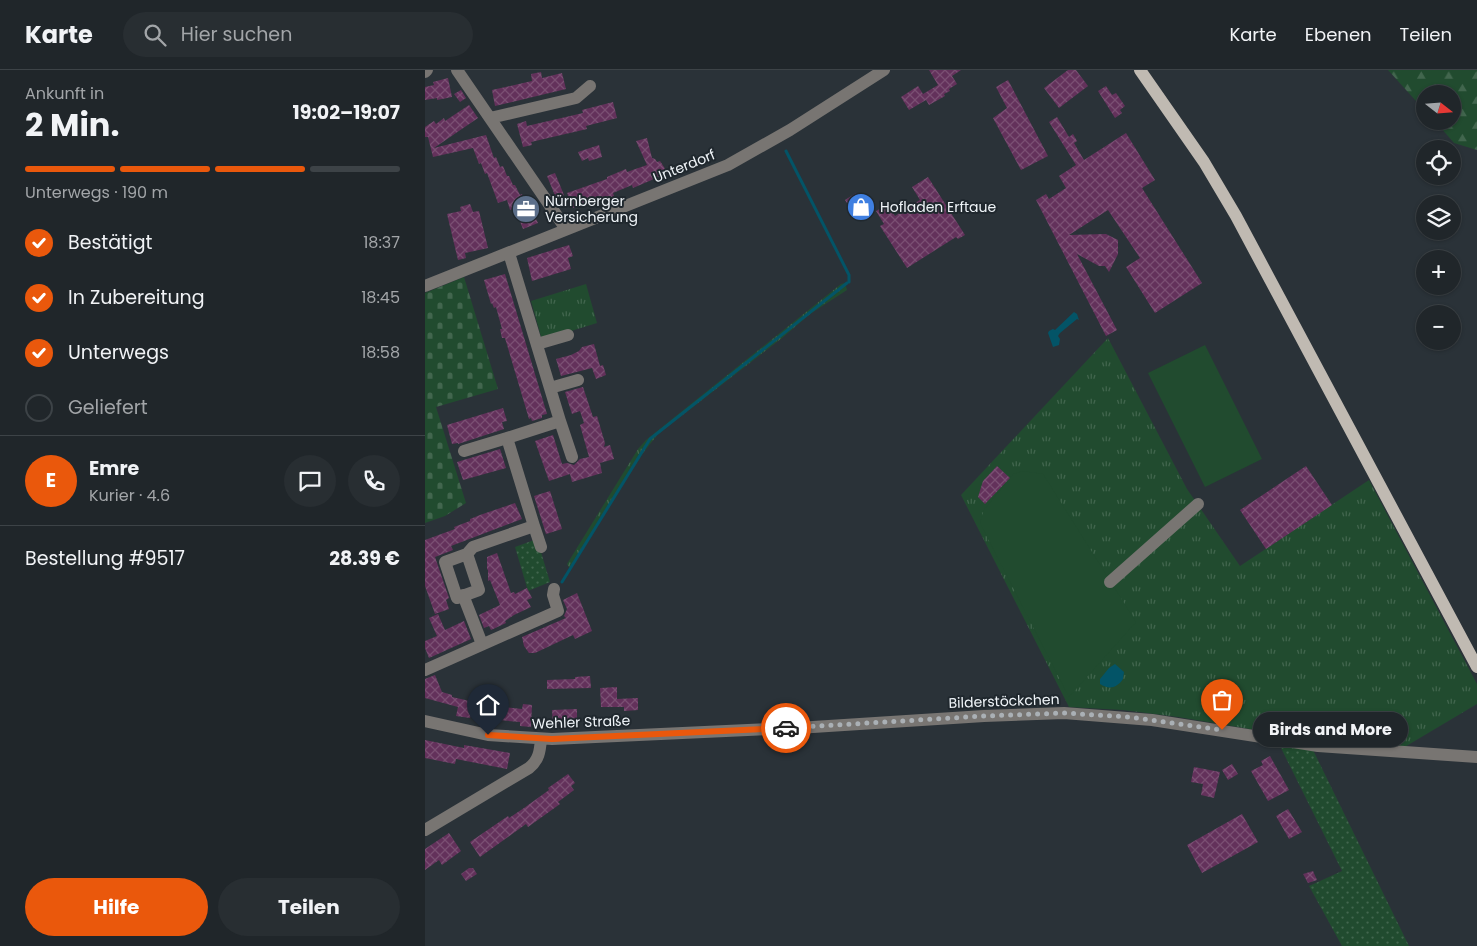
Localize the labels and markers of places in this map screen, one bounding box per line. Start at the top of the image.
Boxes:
place label: Nürnberger Versicherung [545,191,638,227]
shop icon: Hofladen Erftaue [846,192,876,222]
office icon: Nürnberger Versicherung [511,194,541,224]
place label: Hofladen Erftaue [880,197,997,217]
pin [1201,679,1243,730]
pin [467,684,509,735]
callout: Birds and More [1252,712,1407,748]

